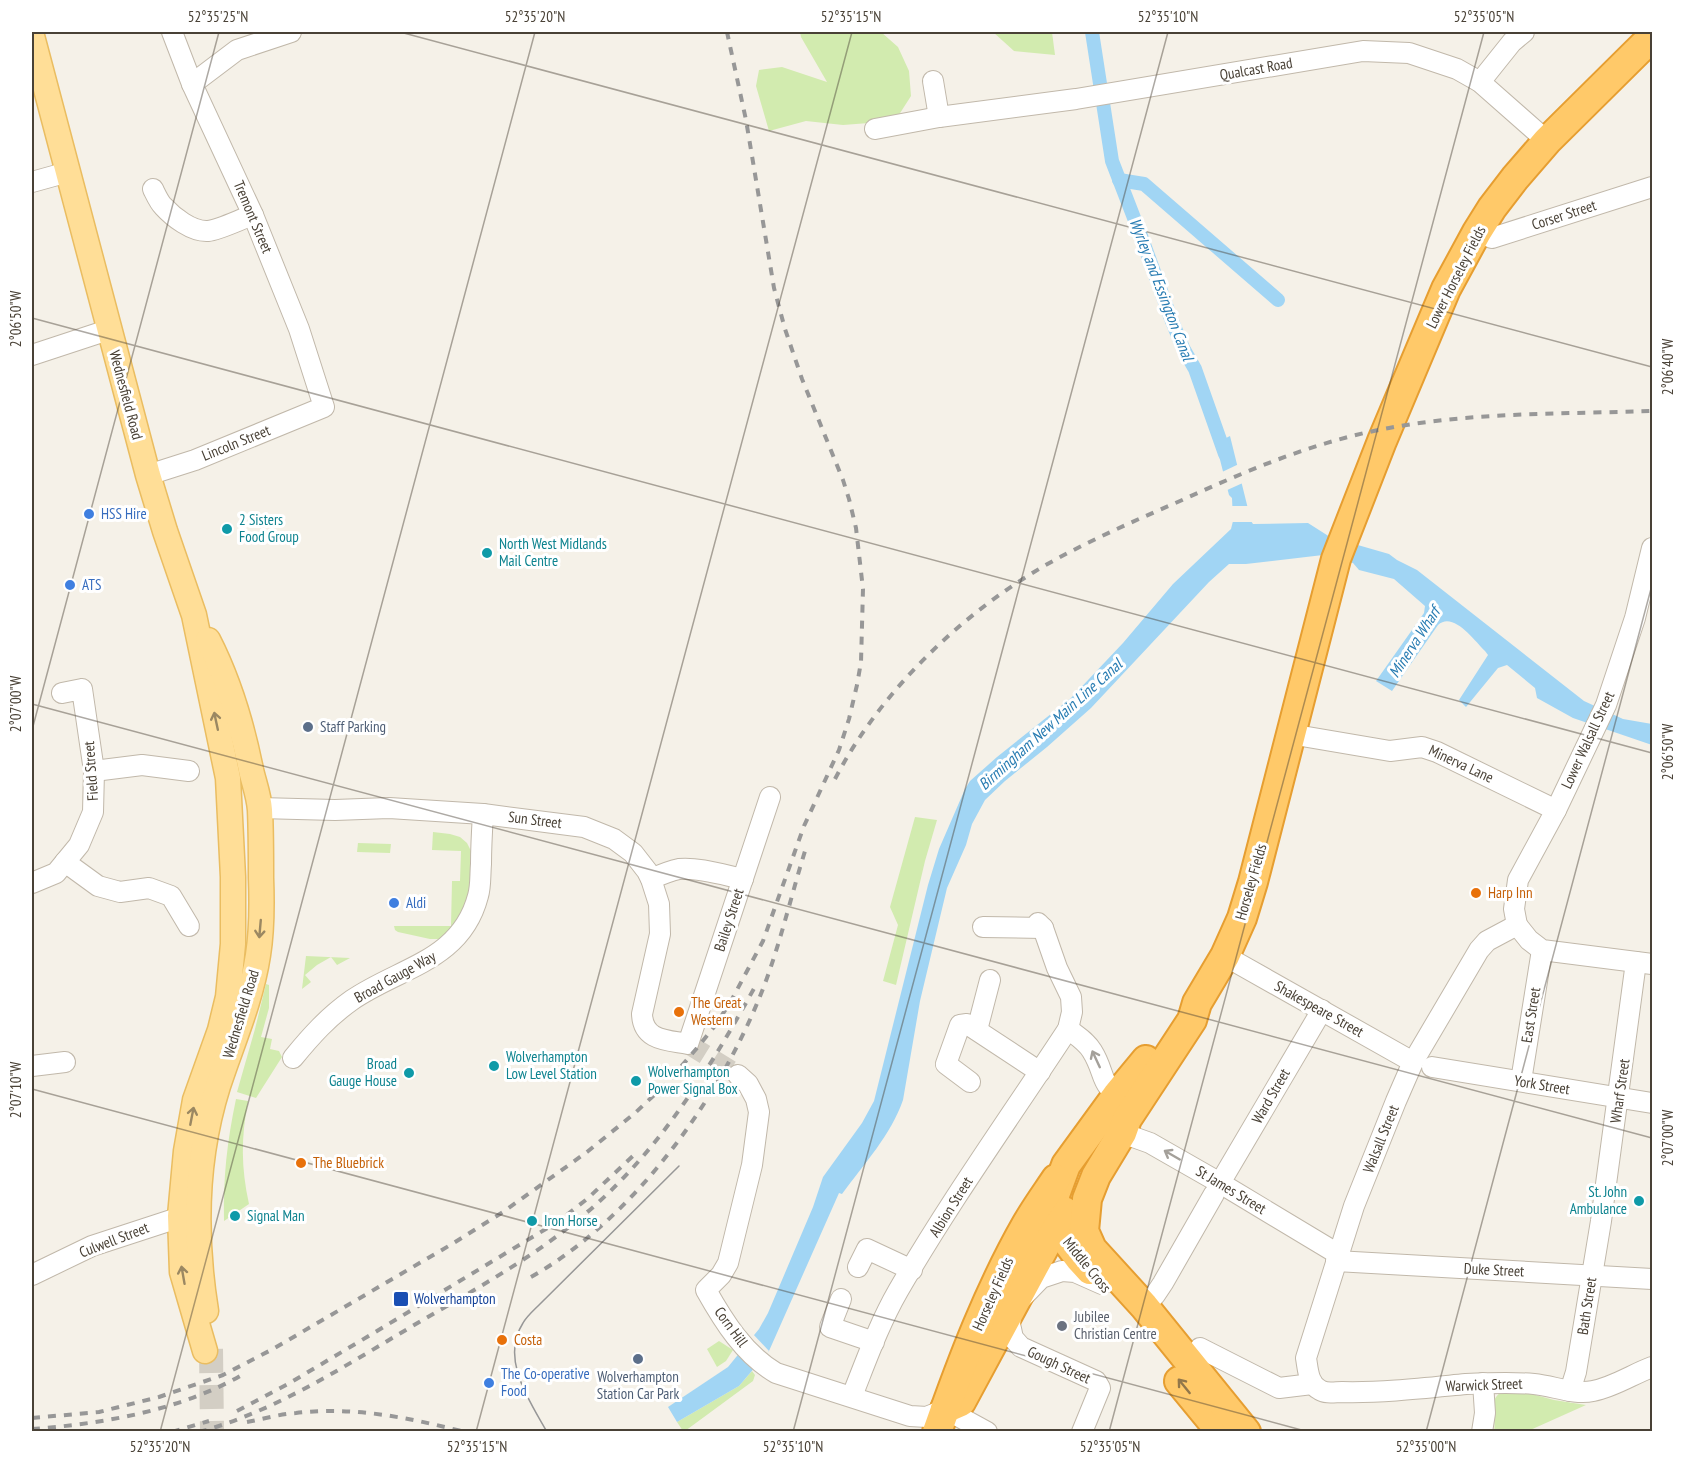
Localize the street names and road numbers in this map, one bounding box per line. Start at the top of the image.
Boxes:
street label: Qualcast Road [1218,53,1294,84]
street label: Tremont Street [230,178,277,256]
street label: Corser Street [1529,195,1598,234]
street label: Lower Horseley Fields [1422,222,1490,331]
street label: Wednesfield Road [105,348,148,442]
street label: Lincoln Street [199,420,273,465]
street label: Lower Walsall Street [1557,688,1618,791]
street label: Minerva Lane [1426,740,1497,787]
street label: Field Street [79,741,102,802]
street label: Sun Street [507,807,563,832]
street label: Horseley Fields [1231,842,1270,922]
street label: Bailey Street [709,886,748,954]
street label: Broad Gauge Way [351,946,439,1007]
street label: Wednesfield Road [218,967,263,1060]
street label: Shakespeare Street [1271,976,1367,1041]
street label: East Street [1517,986,1544,1044]
street label: Wharf Street [1606,1057,1633,1124]
street label: Ward Street [1247,1065,1294,1127]
street label: York Street [1513,1071,1571,1098]
street label: Walsall Street [1358,1102,1403,1175]
street label: St James Street [1193,1161,1270,1218]
street label: Albion Street [925,1173,977,1240]
street label: Culwell Street [76,1218,151,1261]
street label: Middle Cross [1059,1233,1116,1296]
street label: Horseley Fields [968,1254,1017,1333]
street label: Duke Street [1463,1258,1525,1281]
street label: Bath Street [1573,1276,1600,1336]
street label: Corn Hill [710,1303,753,1351]
street label: Gough Street [1025,1342,1094,1387]
street label: Warwick Street [1445,1374,1523,1395]

